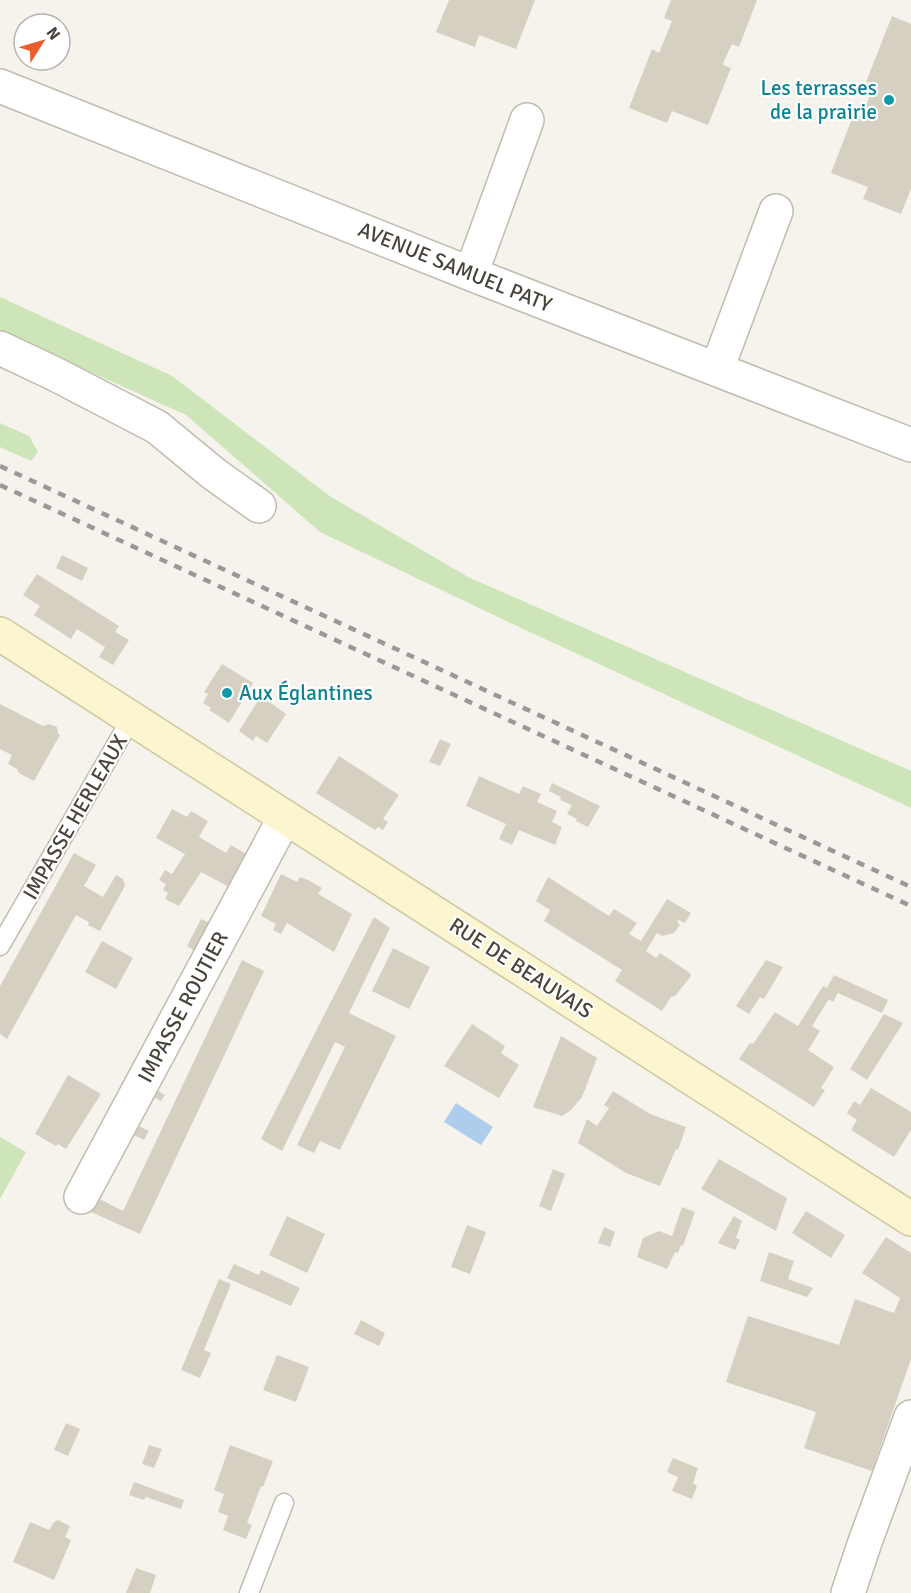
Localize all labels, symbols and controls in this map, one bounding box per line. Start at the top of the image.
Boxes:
north arrow [12,12,72,72]
text: N [42,23,65,44]
place label: Les terrasses de la prairie [761,75,877,125]
marker: Les terrasses de la prairie [882,93,896,107]
street label: AVENUE SAMUEL PATY [354,216,556,318]
place label: Aux Églantines [239,680,373,706]
marker: Aux Églantines [220,686,234,700]
street label: IMPASSE HERLEAUX [17,730,133,904]
street label: RUE DE BEAUVAIS [444,912,598,1024]
street label: IMPASSE ROUTIER [132,927,234,1087]

